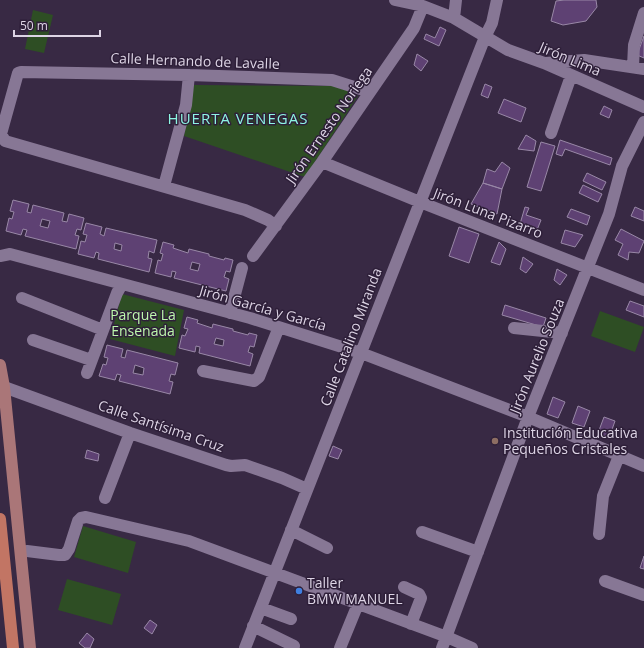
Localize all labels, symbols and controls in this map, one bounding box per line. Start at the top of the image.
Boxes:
scale bar [14,12,100,38]
text: 50 m [20,17,48,34]
street label: Jirón Lima [535,36,604,80]
street label: Calle Hernando de Lavalle [110,48,280,73]
street label: Jirón Ernesto Noriega [280,62,376,189]
district label: HUERTA VENEGAS [168,108,308,128]
street label: Jirón Luna Pizarro [429,182,546,242]
street label: Calle Catalino Miranda [315,265,386,409]
street label: Jirón García y García [195,280,329,335]
street label: Jirón Aurelio Souza [504,295,568,418]
park label: Parque La Ensenada [110,305,176,340]
street label: Calle Santísima Cruz [96,395,227,456]
place label: Institución Educativa Pequeños Cristales [503,423,638,458]
marker: Institución Educativa Pequeños Cristales [490,436,500,446]
place label: Taller BMW MANUEL [307,573,402,608]
marker: Taller BMW MANUEL [294,586,304,596]

